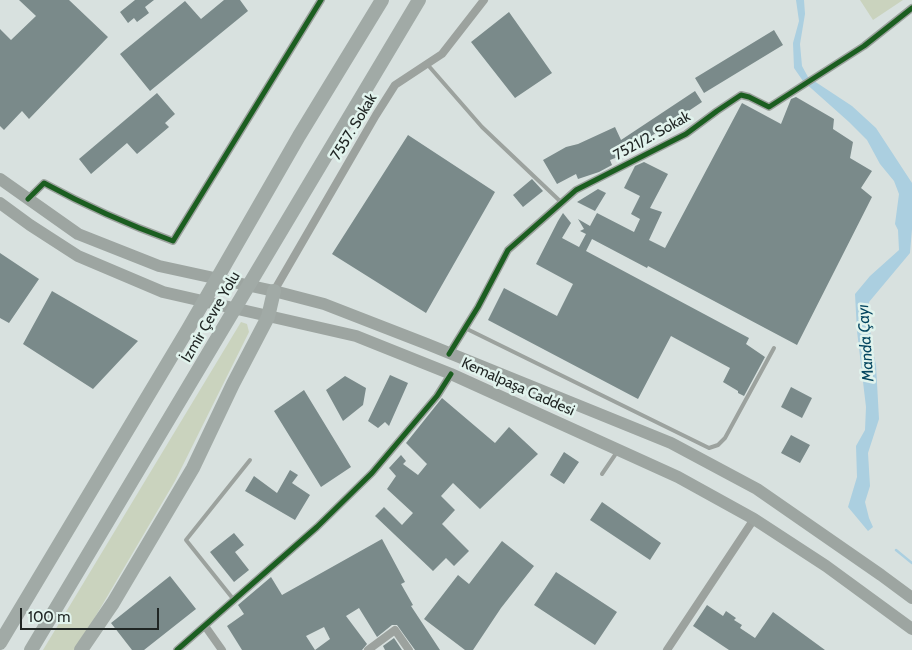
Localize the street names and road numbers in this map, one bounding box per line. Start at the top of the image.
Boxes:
street label: 7557. Sokak [327,90,381,164]
street label: 7521/2. Sokak [610,107,694,165]
street label: İzmir Çevre Yolu [178,268,244,366]
street label: Kemalpaşa Caddesi [459,354,577,420]

